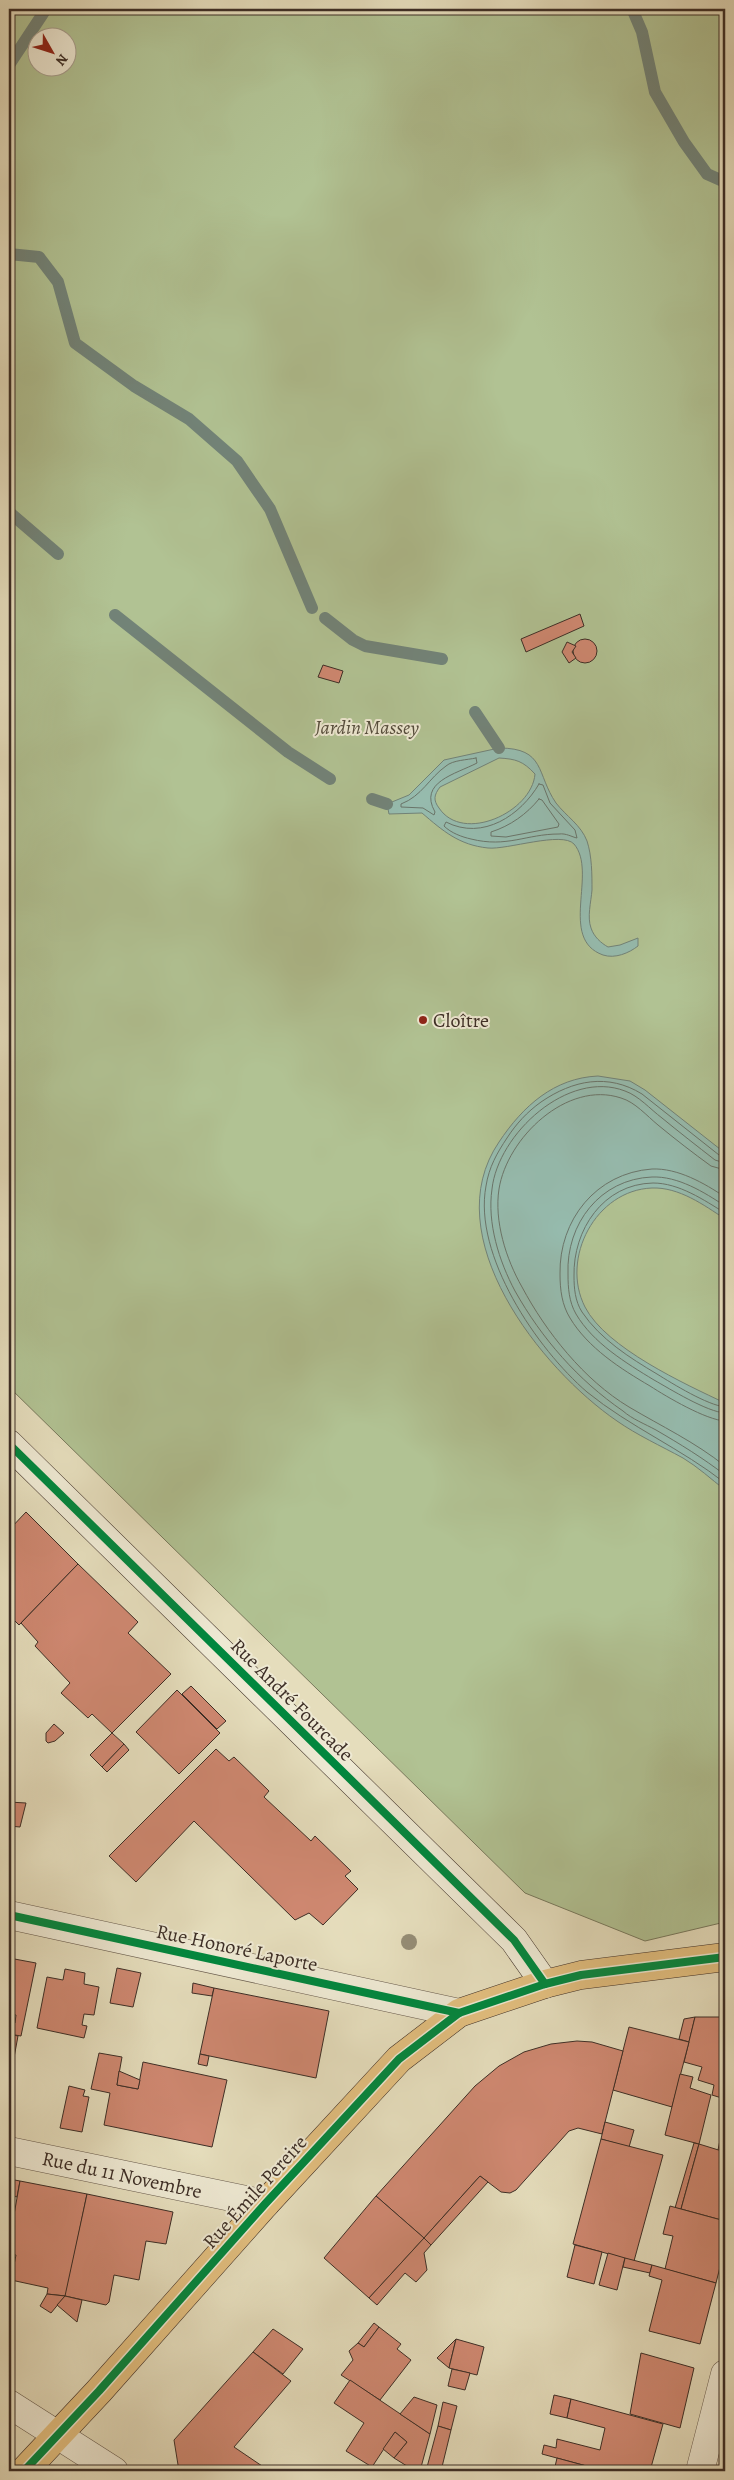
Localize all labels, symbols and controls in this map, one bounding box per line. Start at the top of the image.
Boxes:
north arrow [28,28,78,78]
text: N [51,50,72,70]
park label: Jardin Massey [314,714,419,741]
place label: Cloître [433,1007,489,1034]
marker: Cloître [417,1014,429,1026]
street label: Rue André Fourcade [225,1633,359,1767]
street label: Rue Honoré Laporte [154,1918,320,1978]
street label: Rue Émile Pereire [197,2129,313,2255]
street label: Rue du 11 Novembre [40,2145,205,2205]

